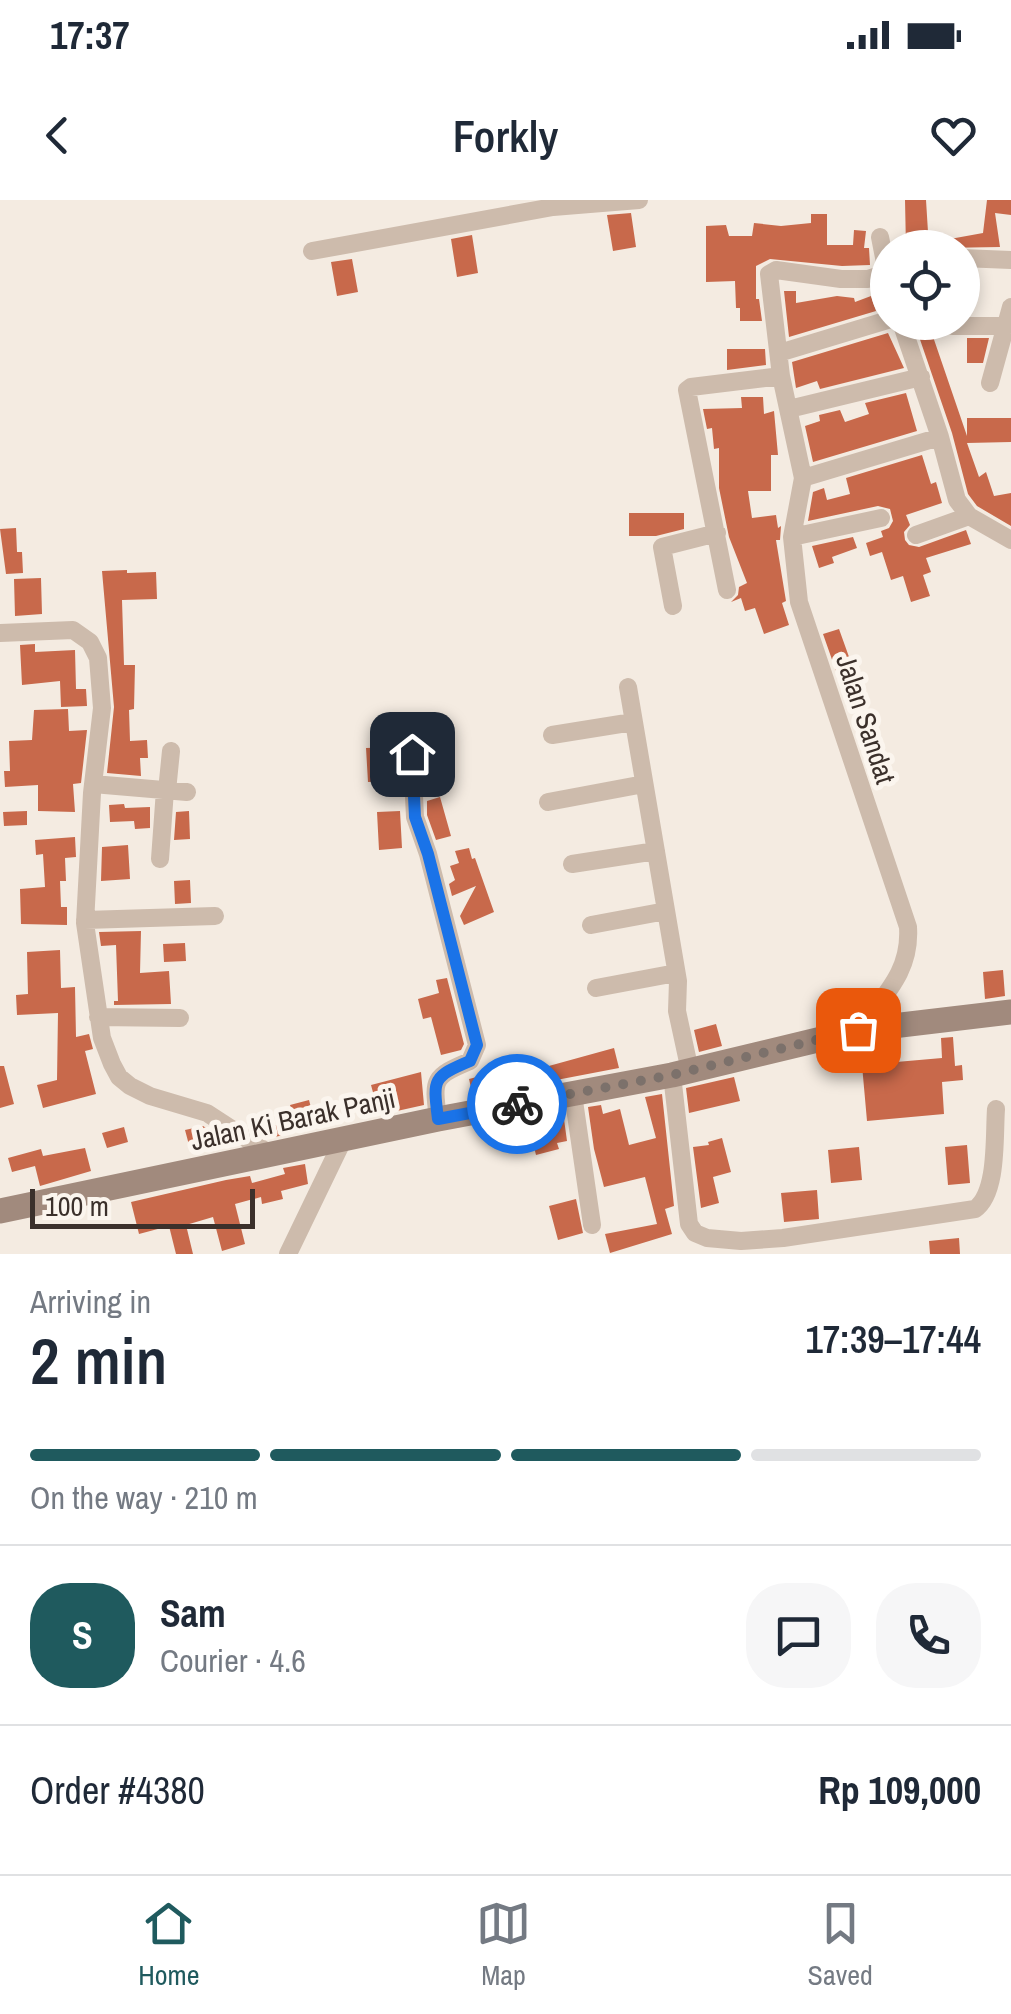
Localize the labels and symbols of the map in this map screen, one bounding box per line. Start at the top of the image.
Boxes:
street label: Jalan Sandat [827,649,905,789]
pin [370,712,455,797]
pin [816,988,901,1073]
courier [467,1054,567,1154]
street label: Jalan Ki Barak Panji [187,1079,399,1159]
scale bar [30,1184,255,1228]

